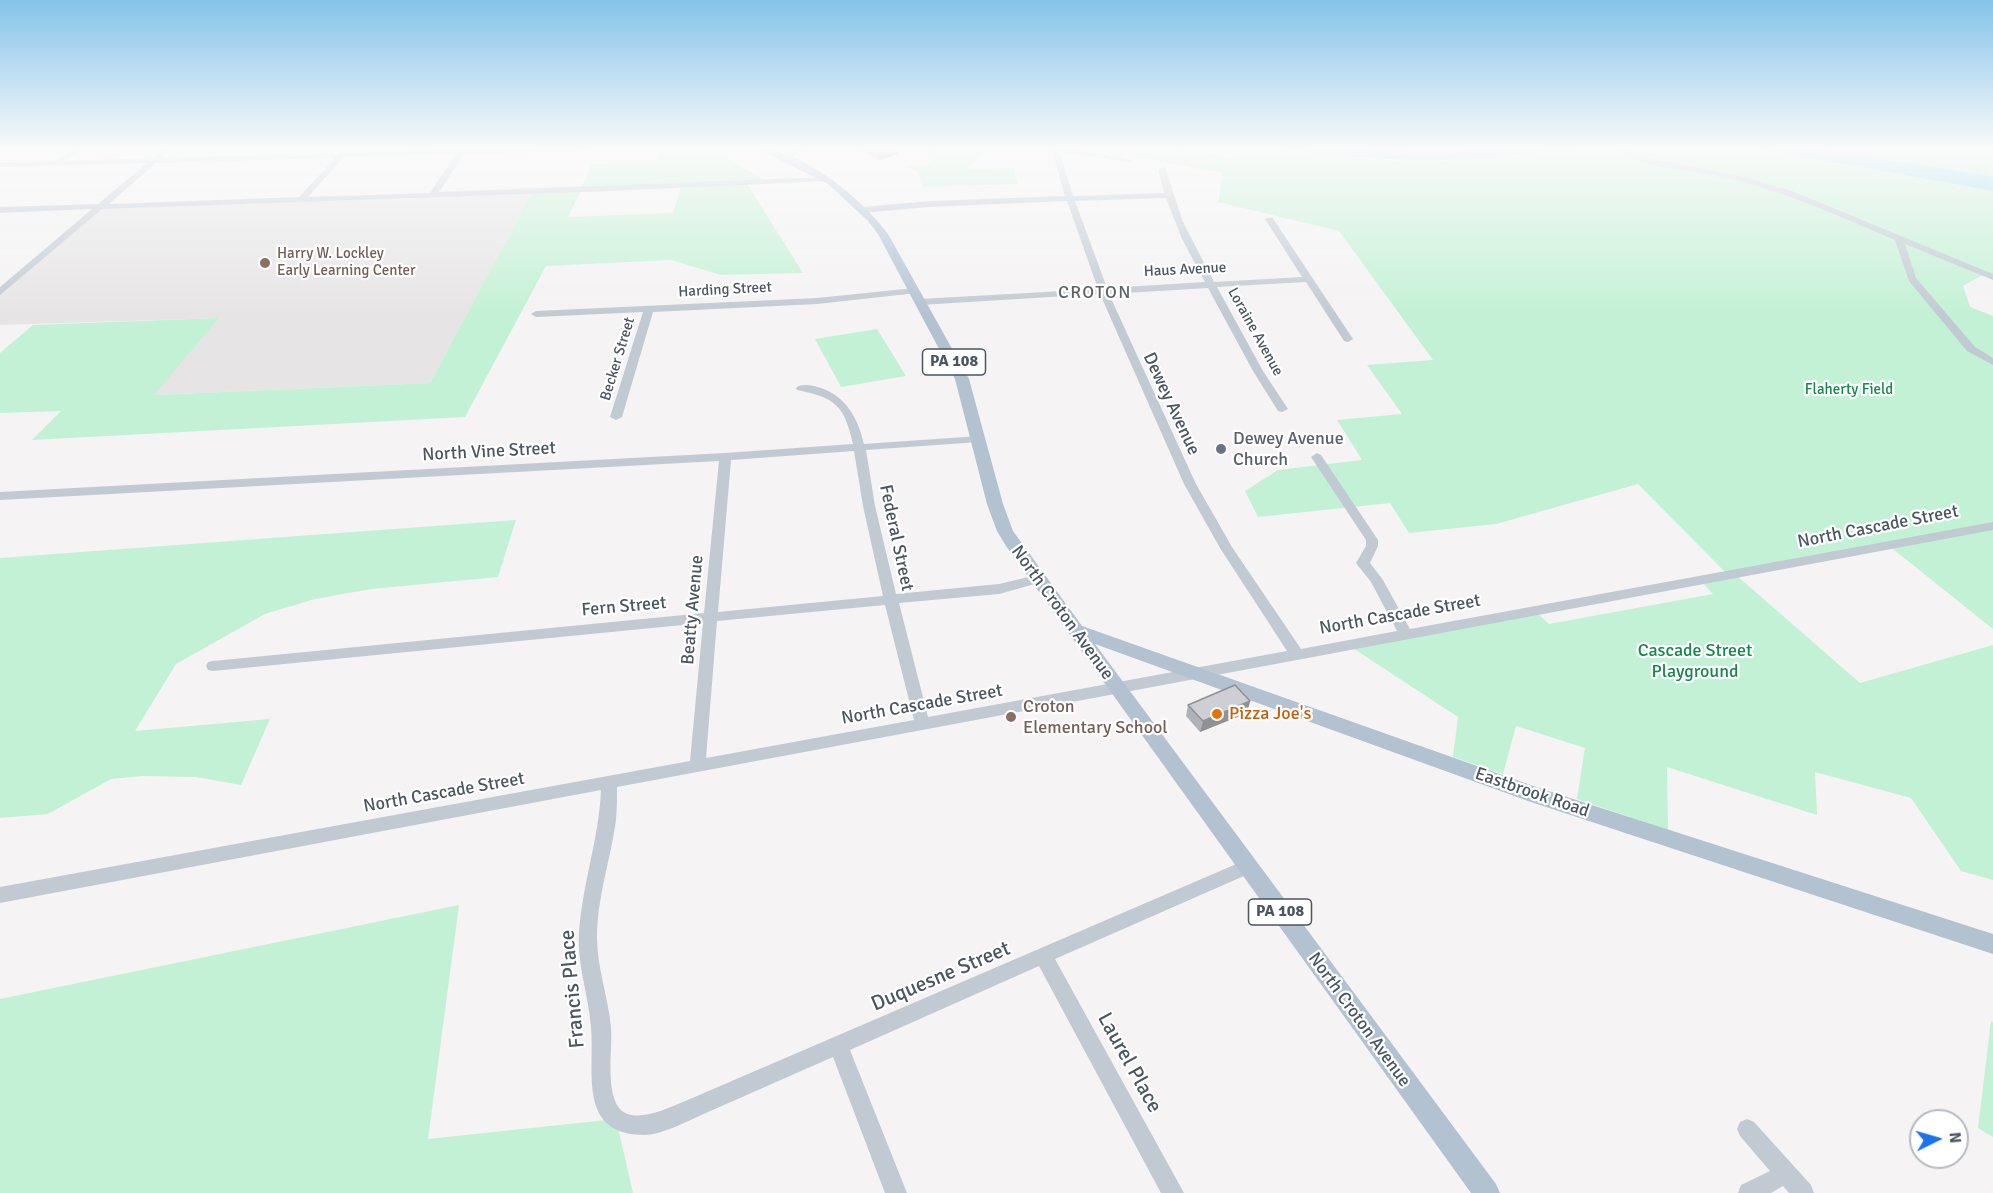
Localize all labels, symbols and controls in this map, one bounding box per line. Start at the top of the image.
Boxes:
place label: Harry W. Lockley Early Learning Center [277,245,416,280]
marker: Harry W. Lockley Early Learning Center [258,256,272,270]
street label: Haus Avenue [1143,259,1227,281]
street label: Harding Street [678,279,772,301]
district label: CROTON [1058,282,1132,304]
street label: Loraine Avenue [1223,285,1287,379]
street label: Becker Street [597,315,639,403]
road number: PA 108 [922,349,986,375]
street label: Dewey Avenue [1138,349,1204,459]
park label: Flaherty Field [1805,381,1893,399]
place label: Dewey Avenue Church [1233,428,1344,470]
street label: North Vine Street [422,438,556,466]
marker: Dewey Avenue Church [1214,442,1228,456]
street label: Federal Street [874,483,918,593]
street label: North Cascade Street [1796,501,1960,553]
street label: North Croton Avenue [1006,542,1118,684]
street label: Beatty Avenue [677,554,709,666]
street label: North Cascade Street [1318,590,1482,640]
street label: Fern Street [581,593,667,621]
park label: Cascade Street Playground [1638,640,1752,682]
street label: North Cascade Street [840,680,1004,730]
place label: Croton Elementary School [1023,696,1168,738]
place label: Pizza Joe's [1229,703,1311,725]
marker: Pizza Joe's [1210,707,1224,721]
marker: Croton Elementary School [1004,710,1018,724]
street label: Eastbrook Road [1472,763,1592,823]
street label: North Cascade Street [362,768,526,818]
road number: PA 108 [1248,899,1312,925]
street label: Francis Place [555,929,591,1049]
street label: Duquesne Street [868,936,1014,1018]
street label: North Croton Avenue [1303,949,1415,1091]
street label: Laurel Place [1091,1009,1167,1117]
north arrow [1909,1109,1969,1169]
text: N [1944,1131,1965,1144]

